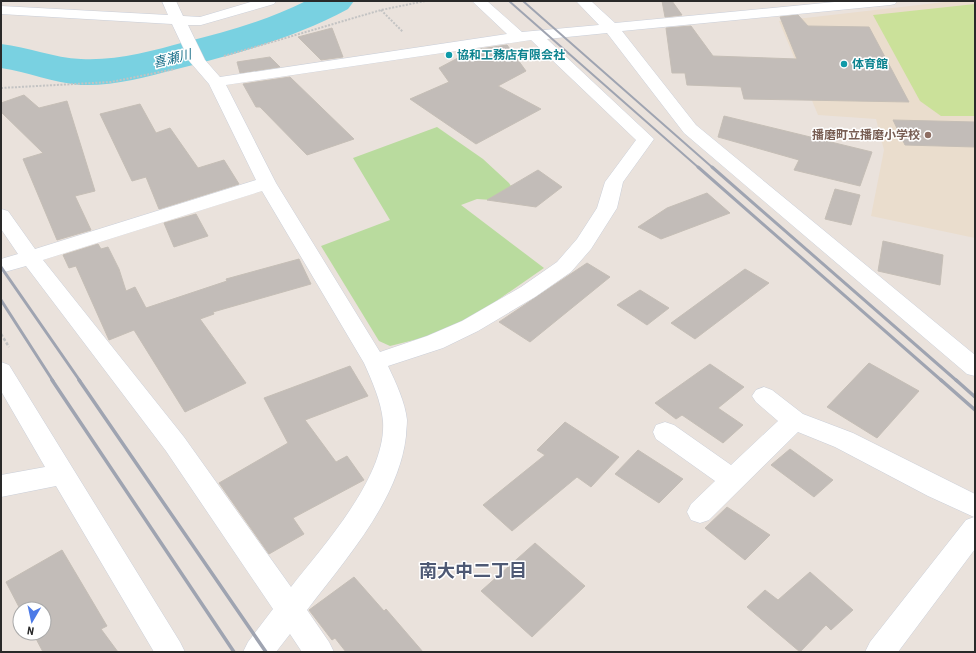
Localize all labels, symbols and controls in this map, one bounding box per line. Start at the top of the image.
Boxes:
water label: 喜瀬川 [151,46,195,70]
place label: 協和工務店有限会社 [457,48,565,62]
marker: 協和工務店有限会社 [444,50,454,60]
place label: 体育館 [852,57,888,71]
marker: 体育館 [839,59,849,69]
place label: 播磨町立播磨小学校 [812,128,920,142]
marker: 播磨町立播磨小学校 [923,130,933,140]
district label: 南大中二丁目 [419,560,527,581]
north arrow [12,601,52,641]
text: N [26,623,35,637]

